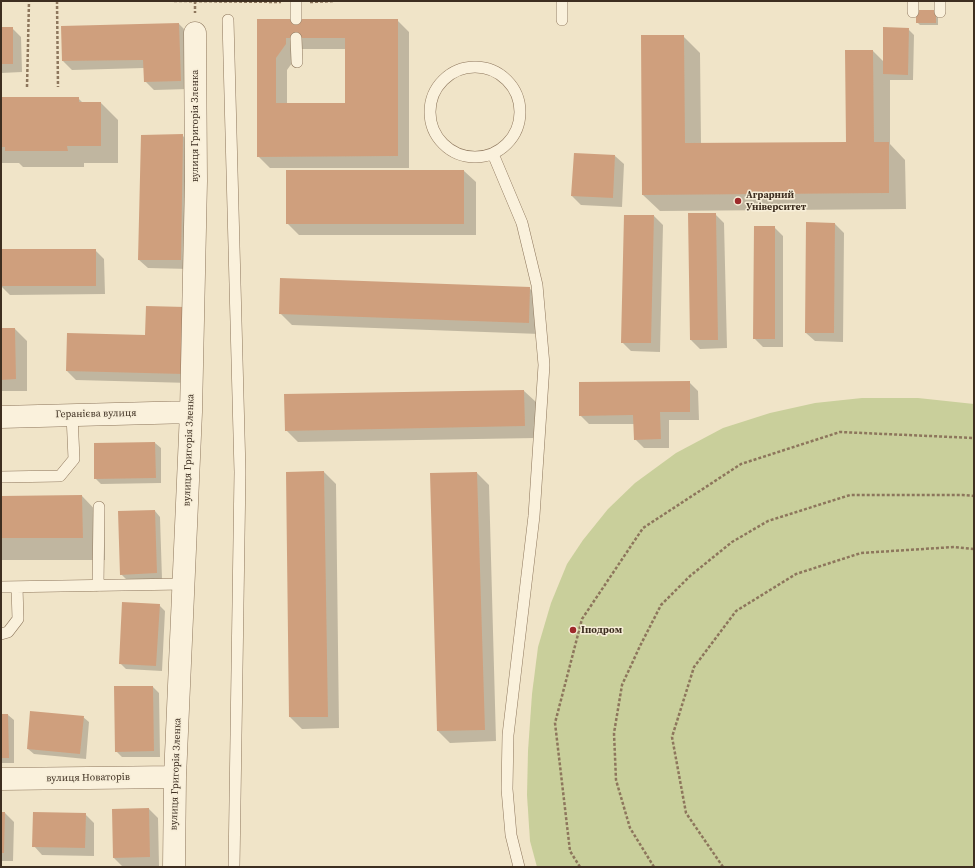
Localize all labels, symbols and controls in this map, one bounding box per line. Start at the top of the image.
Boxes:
street label: вулиця Григорія Зленка [189,70,201,182]
place label: Аграрний Університет [746,189,806,212]
marker: Аграрний Університет [733,196,743,206]
street label: вулиця Григорія Зленка [181,393,197,507]
street label: Геранієва вулиця [55,407,137,421]
place label: Іподром [581,624,622,636]
marker: Іподром [568,625,578,635]
street label: вулиця Григорія Зленка [168,717,184,831]
street label: вулиця Новаторів [46,771,130,785]

